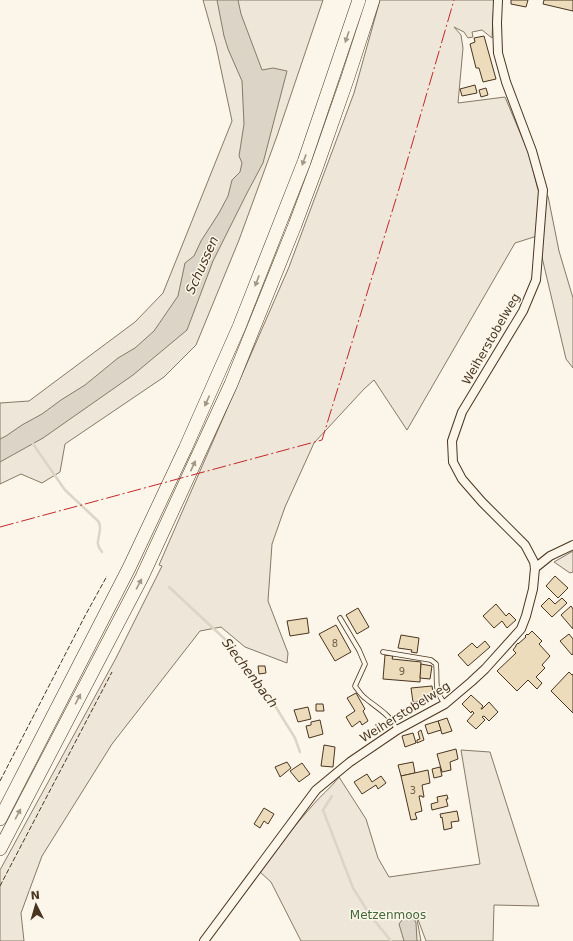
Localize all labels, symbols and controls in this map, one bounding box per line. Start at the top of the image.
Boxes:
one-way arrow [343,31,349,43]
one-way arrow [301,154,307,166]
water label: Schussen [183,234,221,296]
one-way arrow [254,276,260,288]
street label: Weiherstobelweg [459,291,523,387]
one-way arrow [204,395,210,406]
one-way arrow [190,460,196,472]
one-way arrow [135,578,142,590]
water label: Siechenbach [219,635,281,711]
house number: 8 [332,638,338,649]
house number: 9 [399,666,405,677]
street label: Weiherstobelweg [358,679,452,745]
one-way arrow [75,694,82,705]
house number: 3 [410,785,416,796]
one-way arrow [15,809,21,820]
north arrow [16,885,56,925]
text: N [30,889,40,902]
park label: Metzenmoos [350,908,426,922]

